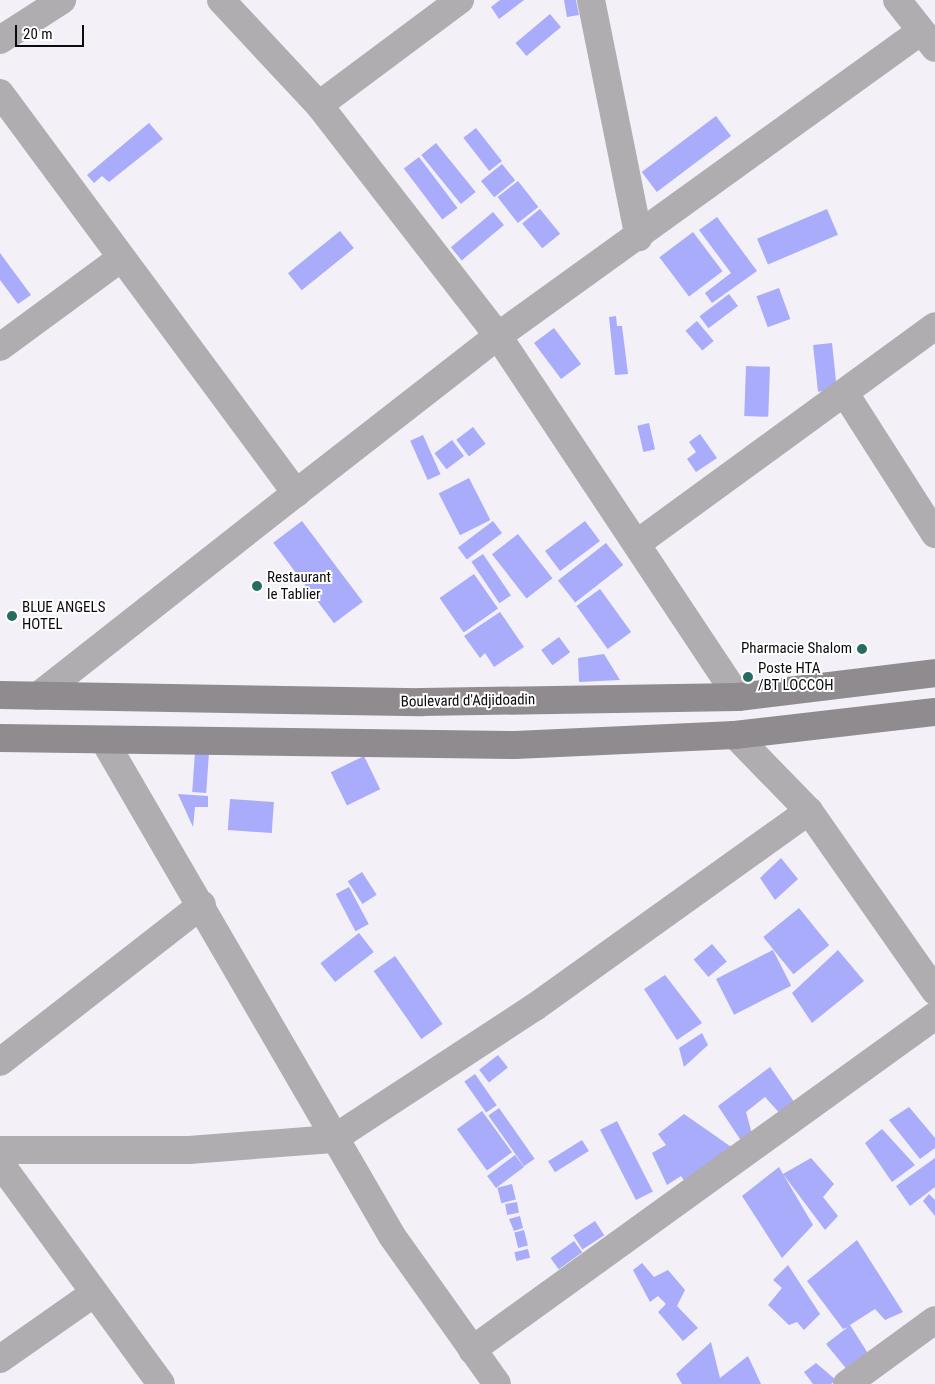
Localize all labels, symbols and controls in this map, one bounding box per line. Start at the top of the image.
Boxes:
scale bar [18,15,86,47]
text: 20 m [23,25,53,43]
place label: Restaurant le Tablier [267,568,331,603]
marker: Restaurant le Tablier [251,580,263,592]
place label: BLUE ANGELS HOTEL [22,598,105,633]
marker: BLUE ANGELS HOTEL [6,610,18,622]
place label: Pharmacie Shalom [741,640,852,658]
marker: Pharmacie Shalom [856,643,868,655]
place label: Poste HTA /BT LOCCOH [758,659,834,694]
marker: Poste HTA /BT LOCCOH [742,671,754,683]
street label: Boulevard d'Adjidoadin [401,691,535,711]

